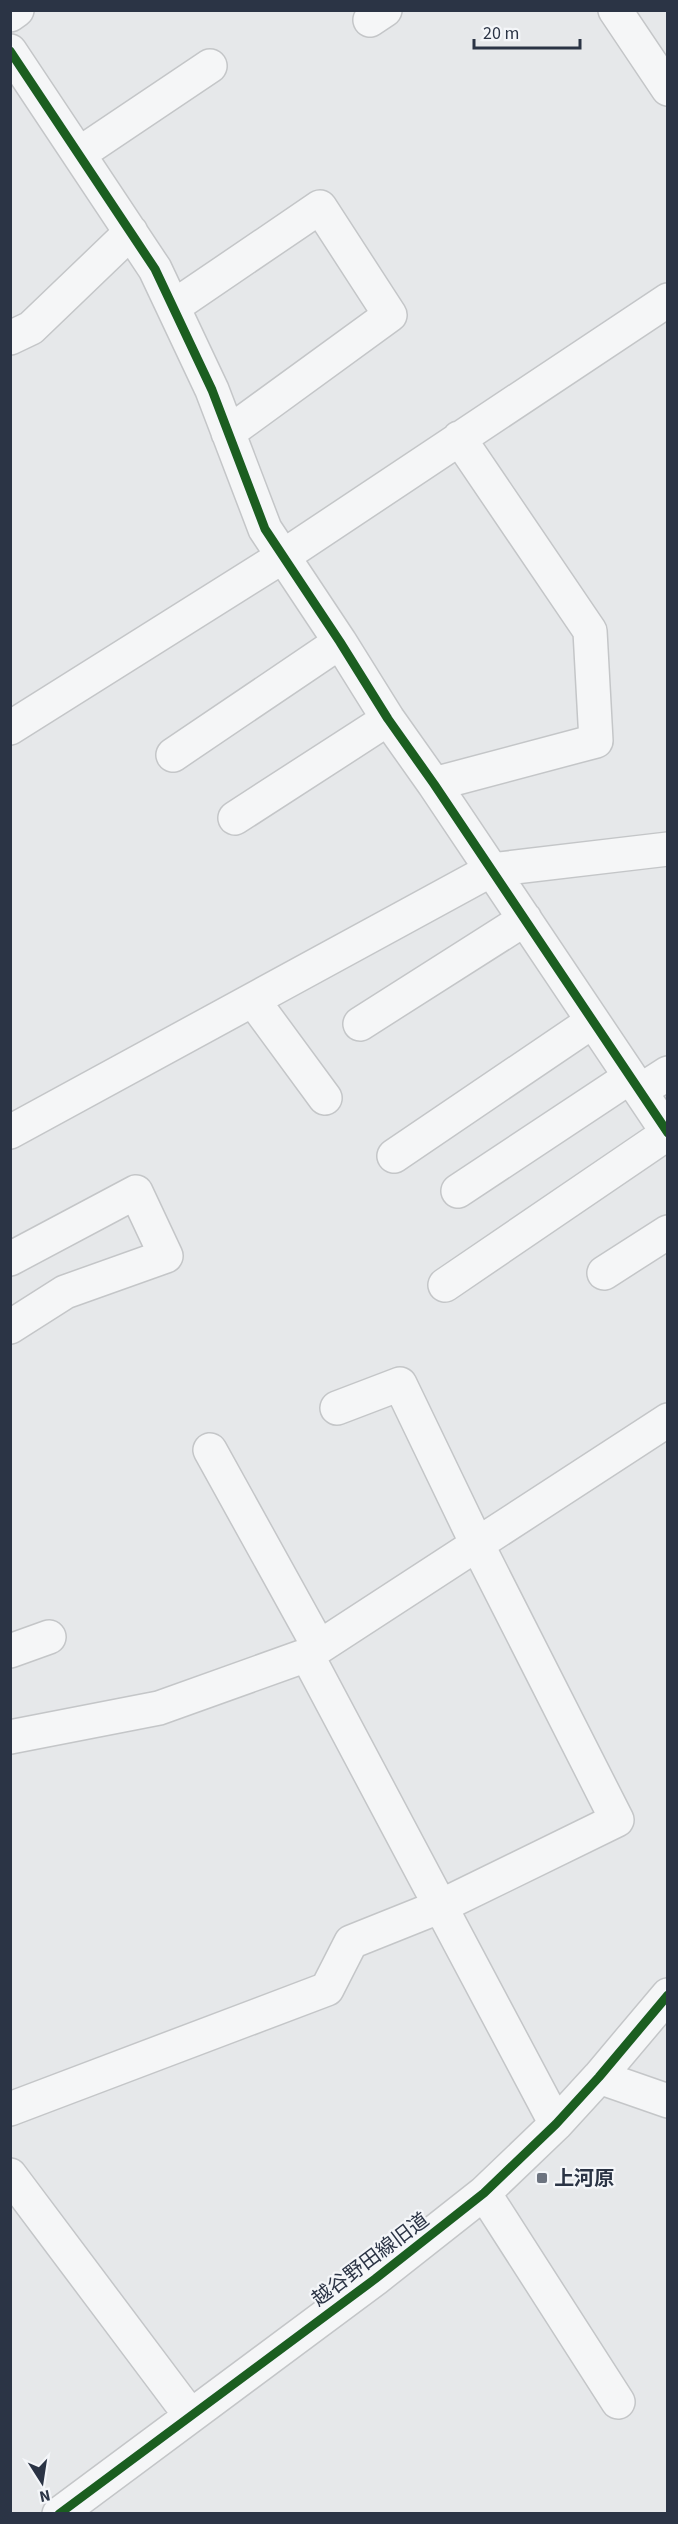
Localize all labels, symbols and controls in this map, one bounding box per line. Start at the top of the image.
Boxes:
scale bar [474,12,580,50]
text: 20 m [483,21,519,46]
place label: 上河原 [554,2165,614,2193]
marker: 上河原 [535,2171,549,2185]
street label: 越谷野田線旧道 [306,2206,435,2313]
north arrow [12,2452,72,2512]
text: N [37,2484,52,2508]

